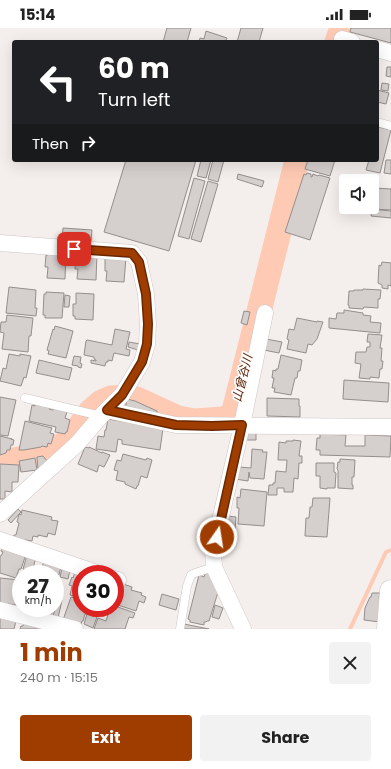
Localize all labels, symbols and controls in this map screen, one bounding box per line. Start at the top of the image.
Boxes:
text: 15:14 [20,4,55,25]
text: 60 m [98,49,170,88]
icon: left [32,56,84,108]
text: Turn left [98,87,170,112]
icon: right [77,132,99,154]
text: Then [32,133,69,154]
map controls [339,174,379,214]
button: sound [339,174,379,214]
pin [57,232,91,266]
icon: arrive [63,238,85,260]
water label: 山曾谷川 [228,351,257,403]
position arrow [196,516,238,558]
speed limit sign: 30 [72,565,124,617]
text: 27 [27,572,49,600]
text: km/h [25,593,51,608]
text: 1 min [20,636,83,669]
button: close [329,642,371,684]
text: 240 m · 15:15 [20,668,98,687]
button: Exit [20,715,192,761]
button: Share [200,715,371,761]

